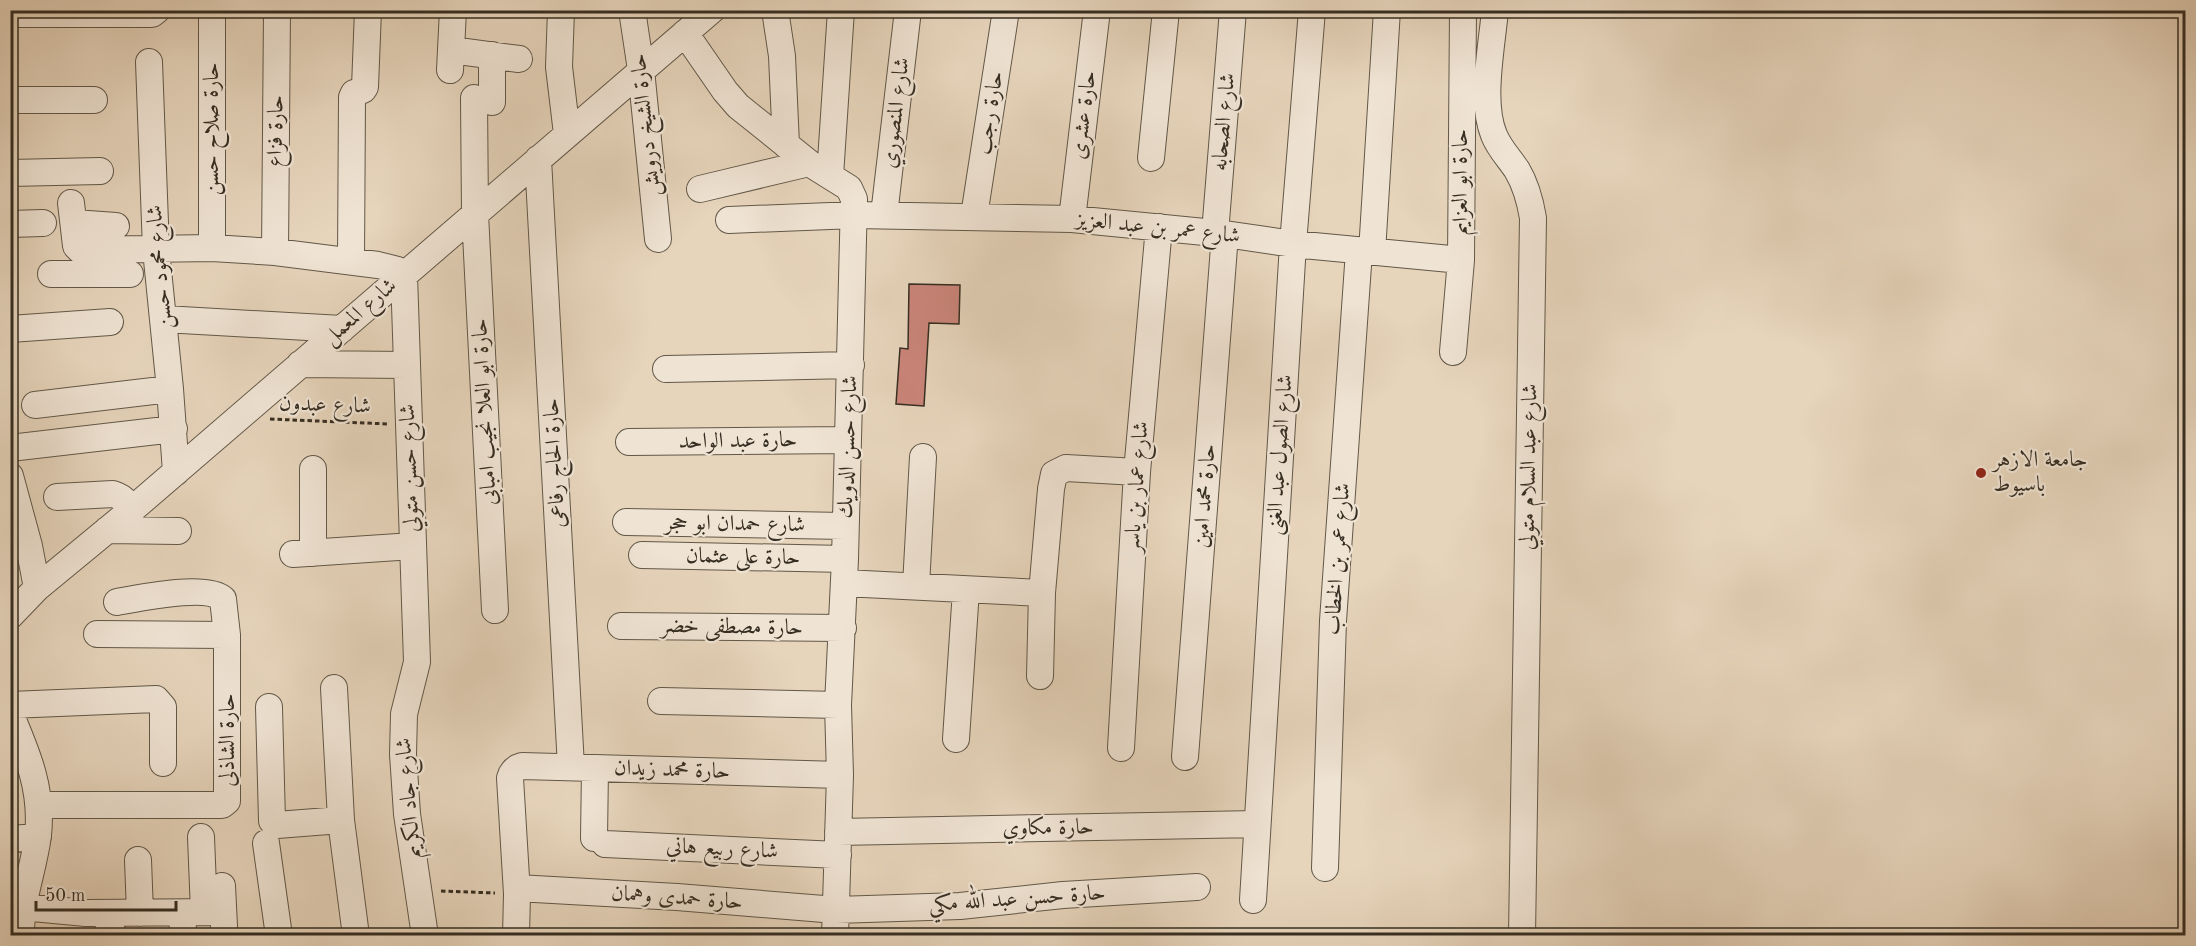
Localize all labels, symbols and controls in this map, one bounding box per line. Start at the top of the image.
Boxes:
street label: حارة الشيخ درويش [628,52,671,197]
street label: شارع المنصوري [878,56,920,170]
street label: حارة صلاح حسن [201,62,230,196]
street label: حارة عشرى [1068,69,1102,161]
street label: حارة رجب [973,70,1009,157]
street label: شارع الصحابه [1209,72,1245,172]
street label: حارة فزاع [264,95,294,167]
street label: حارة ابو العزايم [1450,129,1479,235]
street label: شارع محمود حسن [144,204,182,330]
street label: شارع عمر بن عبد العزيز [1072,208,1241,254]
street label: شارع المعمل [319,274,405,354]
street label: حارة ابو العلا نجيب امبابى [469,318,505,506]
street label: شارع الصول عبد الغنى [1263,374,1303,536]
street label: شارع حسن الدويك [835,375,867,519]
street label: شارع عبد السلام متولي [1517,384,1548,551]
street label: شارع عبدون [278,392,371,424]
street label: حارة الحاج رفاعى [541,397,576,528]
street label: شارع حسن متولي [397,403,429,532]
street label: شارع عمار بن ياسر [1121,421,1159,556]
street label: حارة عبد الواحد [679,429,797,454]
street label: حارة محمد امين [1190,443,1221,549]
place label: جامعة الازهر باسيوط [1991,449,2088,497]
marker: جامعة الازهر باسيوط [1974,466,1988,480]
street label: شارع عمر بن الخطاب [1322,482,1360,636]
street label: شارع حمدان ابو حجر [663,512,805,542]
street label: حارة على عثمان [686,545,800,573]
street label: حارة مصطفى خضر [659,615,803,643]
street label: حارة الشاذلى [217,693,240,787]
street label: شارع جاد الكريم [392,736,432,859]
street label: حارة محمد زيدان [613,757,730,784]
street label: حارة مكاوي [1002,814,1094,845]
street label: شارع ربيع هاني [665,835,779,870]
scale bar [36,874,176,912]
street label: حارة حسن عبد الله مكي [927,874,1107,924]
street label: حارة حمدى وهمان [610,882,744,915]
text: 50 m [45,887,85,905]

